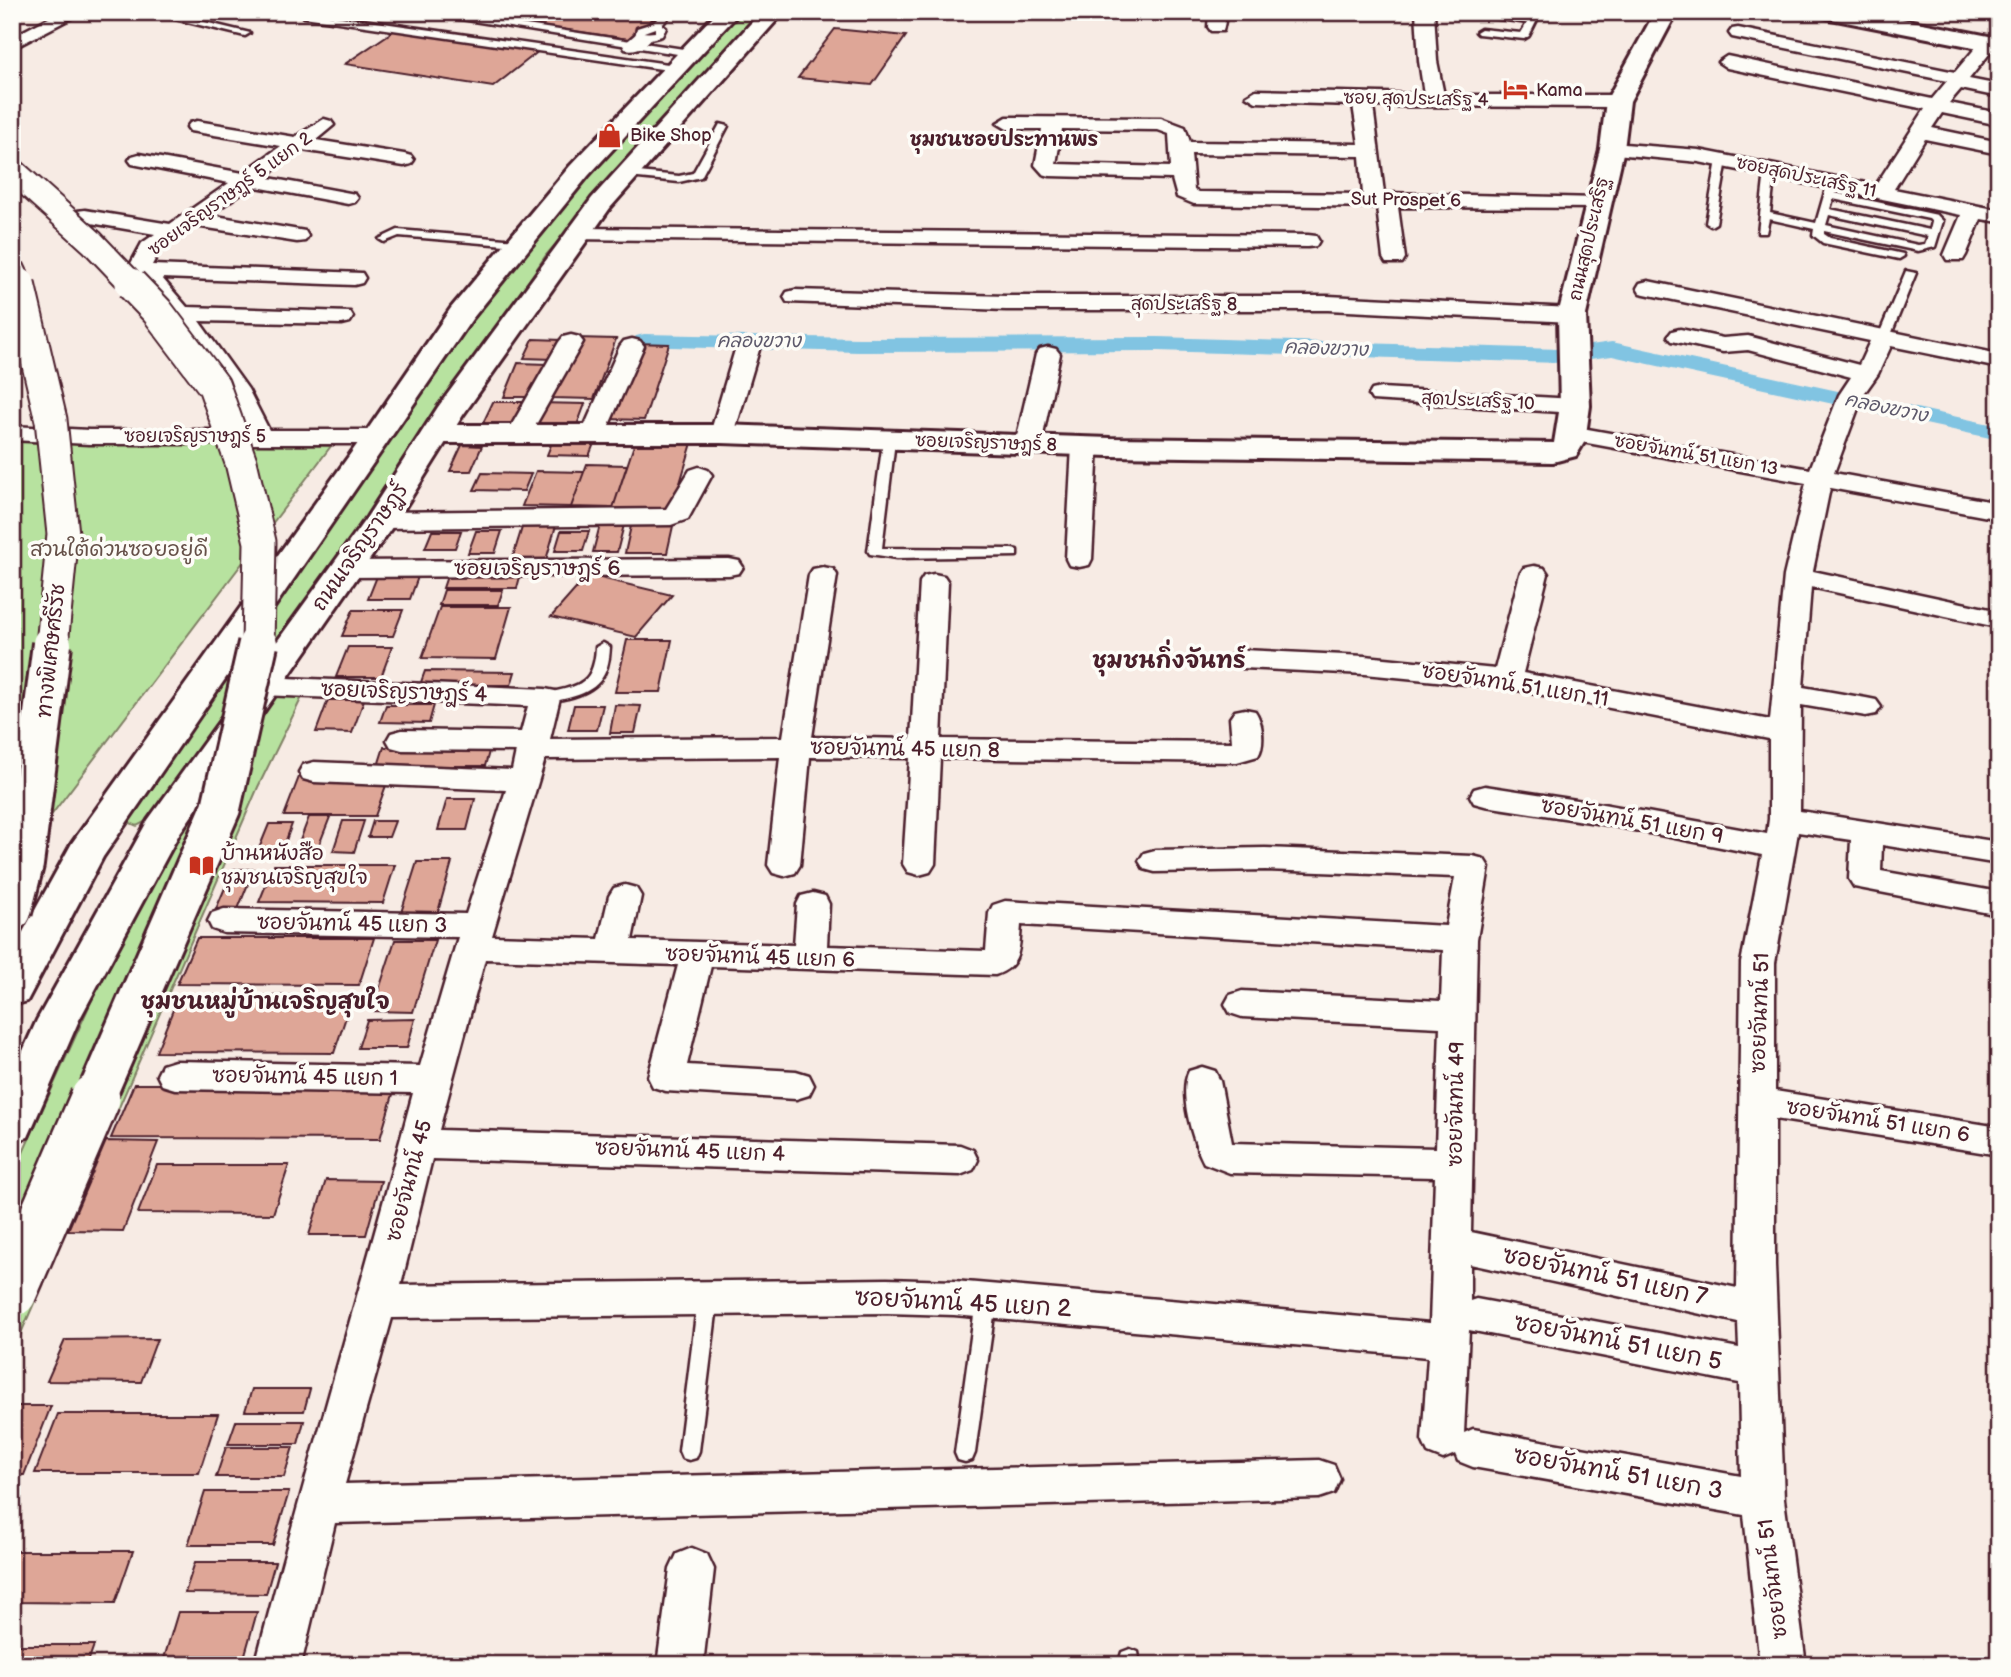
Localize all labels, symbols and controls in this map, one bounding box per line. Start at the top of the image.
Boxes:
hotel icon: Kama [1502,76,1530,104]
place label: Kama [1536,80,1583,101]
street label: ซอย สุดประเสริฐ 4 [1343,86,1489,114]
shop icon: Bike Shop [596,121,624,149]
street label: ซอยเจริญราษฎร์ 5 แยก 2 [142,125,317,261]
place label: Bike Shop [630,125,712,146]
district label: ชุมชนซอยประทานพร [910,128,1099,154]
street label: ซอยสุดประเสริฐ 11 [1733,151,1878,205]
street label: ถนนสุดประเสริฐ [1564,175,1616,303]
street label: Sut Prospet 6 [1351,189,1461,211]
street label: สุดประเสริฐ 8 [1131,293,1237,318]
water label: คลองขวาง [717,330,803,353]
water label: คลองขวาง [1284,336,1370,362]
street label: สุดประเสริฐ 10 [1421,387,1535,417]
water label: คลองขวาง [1843,388,1931,428]
street label: ซอยเจริญราษฎร์ 5 [124,423,266,448]
street label: ซอยเจริญราษฎร์ 8 [915,427,1058,457]
street label: ซอยจันทน์ 51 แยก 13 [1612,427,1780,480]
street label: ถนนเจริญราษฎร์ [306,478,414,616]
park label: สวนใต้ด่วนซอยอยู่ดี [30,536,208,565]
street label: ซอยเจริญราษฎร์ 6 [454,555,620,582]
street label: ทางพิเศษศรีรัช [32,583,70,719]
district label: ชุมชนกิ่งจันทร์ [1092,639,1246,677]
street label: ซอยจันทน์ 51 แยก 11 [1420,657,1611,712]
street label: ซอยเจริญราษฎร์ 4 [320,676,488,708]
street label: ซอยจันทน์ 45 แยก 8 [810,734,1000,763]
street label: ซอยจันทน์ 51 แยก 9 [1539,792,1725,849]
place label: บ้านหนังสือ ชุมชนเจริญสุขใจ [221,840,368,893]
library icon: บ้านหนังสือ ชุมชนเจริญสุขใจ [187,851,215,879]
street label: ซอยจันทน์ 45 แยก 3 [257,909,447,938]
street label: ซอยจันทน์ 45 แยก 6 [664,940,856,973]
street label: ซอยจันทน์ 51 [1744,952,1775,1074]
district label: ชุมชนหมู่บ้านเจริญสุขใจ [140,986,390,1018]
street label: ซอยจันทน์ 49 [1441,1041,1470,1167]
street label: ซอยจันทน์ 45 แยก 1 [212,1062,398,1091]
street label: ซอยจันทน์ 51 แยก 6 [1784,1093,1972,1148]
street label: ซอยจันทน์ 45 [380,1117,437,1245]
street label: ซอยจันทน์ 45 แยก 4 [594,1134,786,1167]
street label: ซอยจันทน์ 51 แยก 7 [1500,1238,1711,1312]
street label: ซอยจันทน์ 45 แยก 2 [854,1281,1072,1323]
street label: ซอยจันทน์ 51 แยก 5 [1512,1306,1725,1376]
street label: ซอยจันทน์ 51 แยก 3 [1511,1438,1725,1506]
street label: ซอยจันทน์ 51 [1752,1517,1793,1641]

